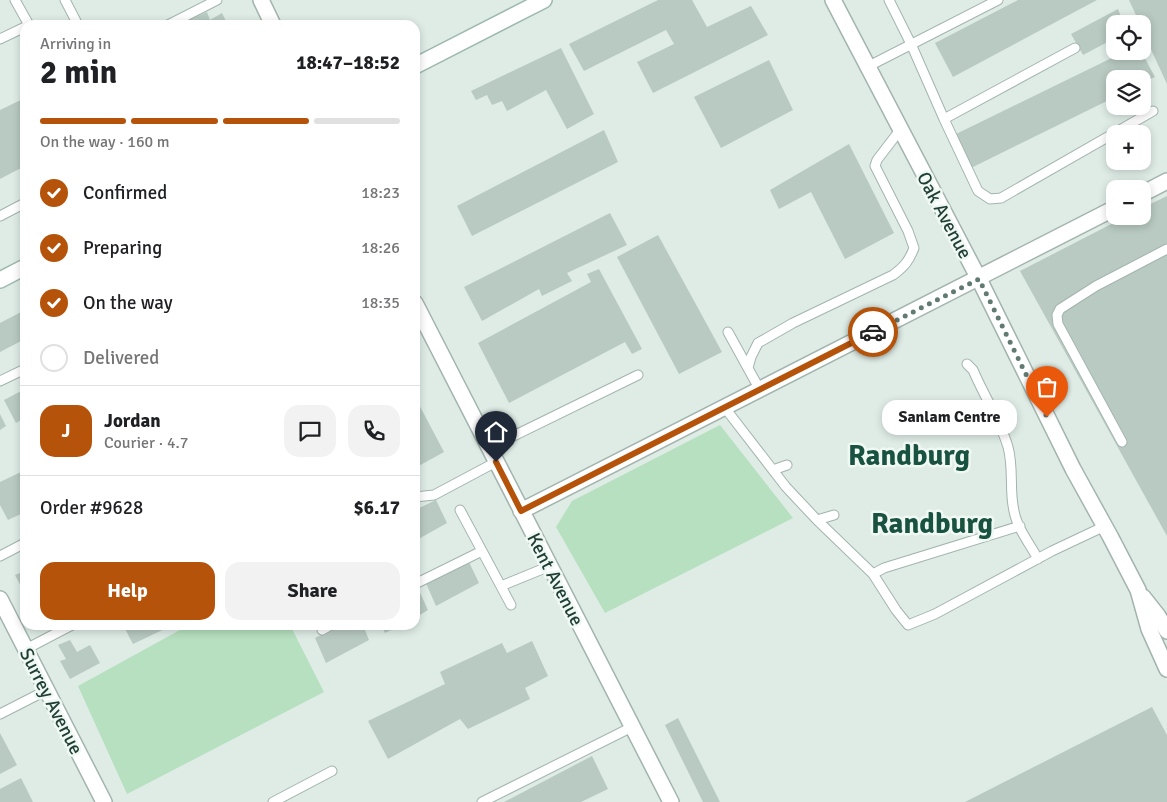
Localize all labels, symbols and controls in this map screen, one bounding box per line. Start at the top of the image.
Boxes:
map controls [1106,15,1151,225]
button: locate [1106,15,1151,60]
text: Arriving in [40,34,111,54]
text: 18:47–18:52 [296,51,400,75]
text: 2 min [40,53,117,92]
button: layers [1106,70,1151,115]
button: + [1106,125,1151,170]
text: On the way · 160 m [40,132,170,152]
street label: Oak Avenue [911,168,977,263]
icon: check [40,179,68,207]
button: − [1106,180,1151,225]
text: Confirmed [83,181,167,205]
text: 18:23 [361,183,400,203]
icon: check [40,234,68,262]
text: Preparing [83,236,162,260]
text: 18:26 [361,238,400,258]
icon: check [40,289,68,317]
text: On the way [83,291,173,315]
text: 18:35 [361,293,400,313]
courier [848,307,898,357]
icon: car [859,318,887,346]
text: Delivered [83,346,159,370]
pin [1026,366,1068,417]
icon: bag [1033,373,1061,401]
callout: Sanlam Centre [882,400,1017,434]
button: chat [284,405,336,457]
button: phone [348,405,400,457]
text: Sanlam Centre [899,407,1001,427]
text: Jordan [104,409,161,433]
pin [475,411,517,462]
icon: home [482,418,510,446]
text: J [62,419,70,443]
text: Courier · 4.7 [104,433,188,453]
district label: Randburg [848,438,970,473]
text: Order #9628 [40,496,143,520]
text: $6.17 [354,496,400,520]
district label: Randburg [871,506,993,541]
street label: Kent Avenue [521,529,589,630]
button: Help [40,562,215,620]
button: Share [225,562,400,620]
street label: Surrey Avenue [14,644,88,759]

